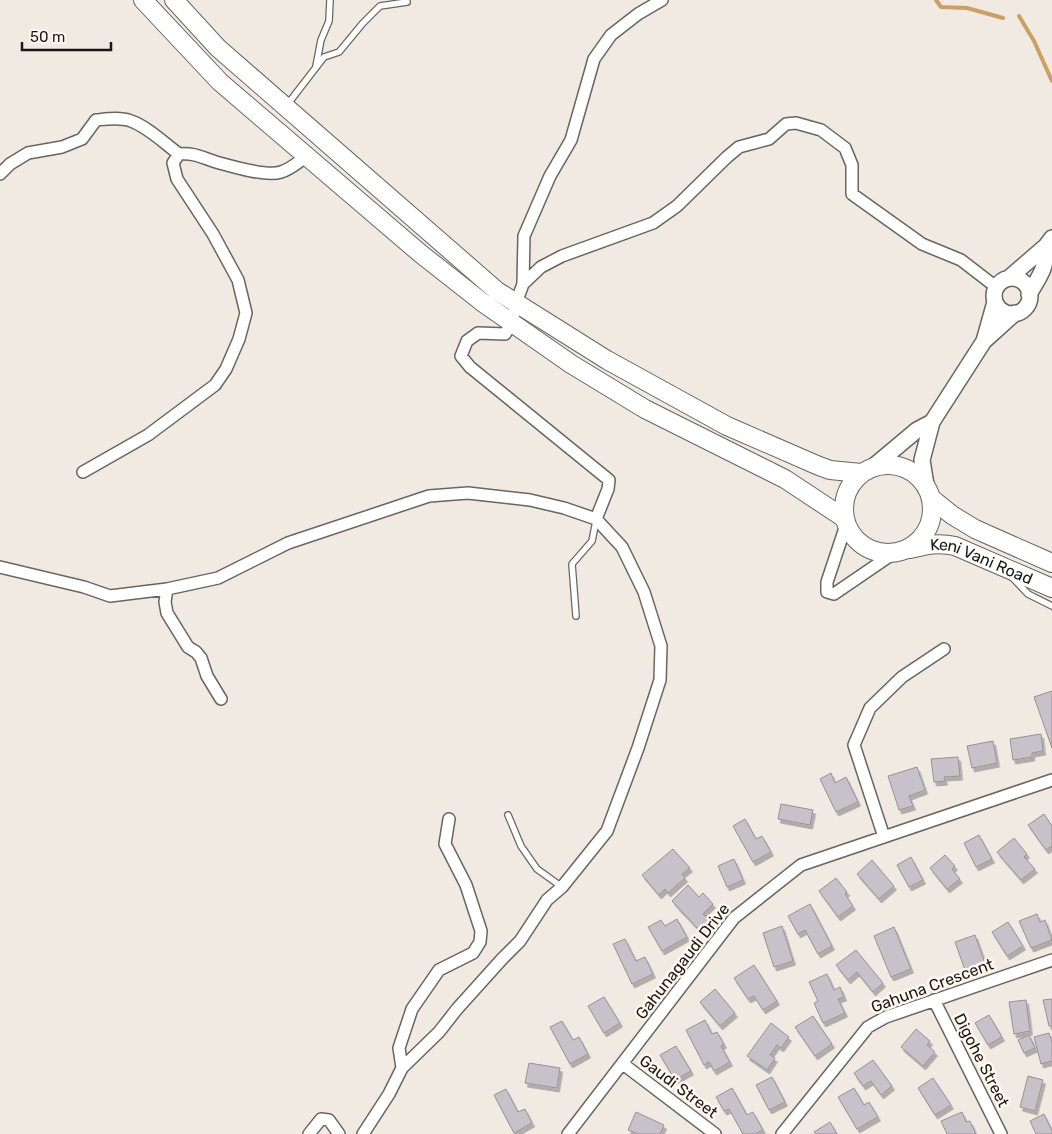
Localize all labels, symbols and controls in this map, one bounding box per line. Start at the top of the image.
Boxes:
scale bar [22,20,111,52]
text: 50 m [30,28,65,46]
street label: Keni Vani Road [929,535,1036,589]
street label: Gahunagaudi Drive [631,900,733,1023]
street label: Gahuna Crescent [868,955,996,1016]
street label: Digohe Street [950,1010,1013,1110]
street label: Gaudi Street [636,1051,722,1122]

